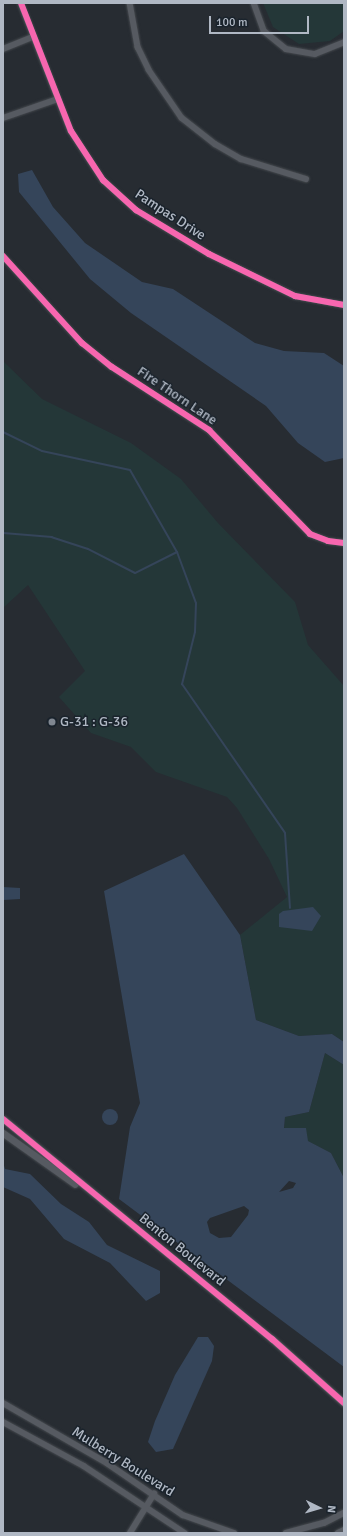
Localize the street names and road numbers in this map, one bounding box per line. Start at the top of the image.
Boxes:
street label: Pampas Drive [131,186,209,244]
street label: Fire Thorn Lane [134,363,220,429]
street label: Benton Boulevard [136,1210,228,1290]
street label: Mulberry Boulevard [69,1424,177,1500]

